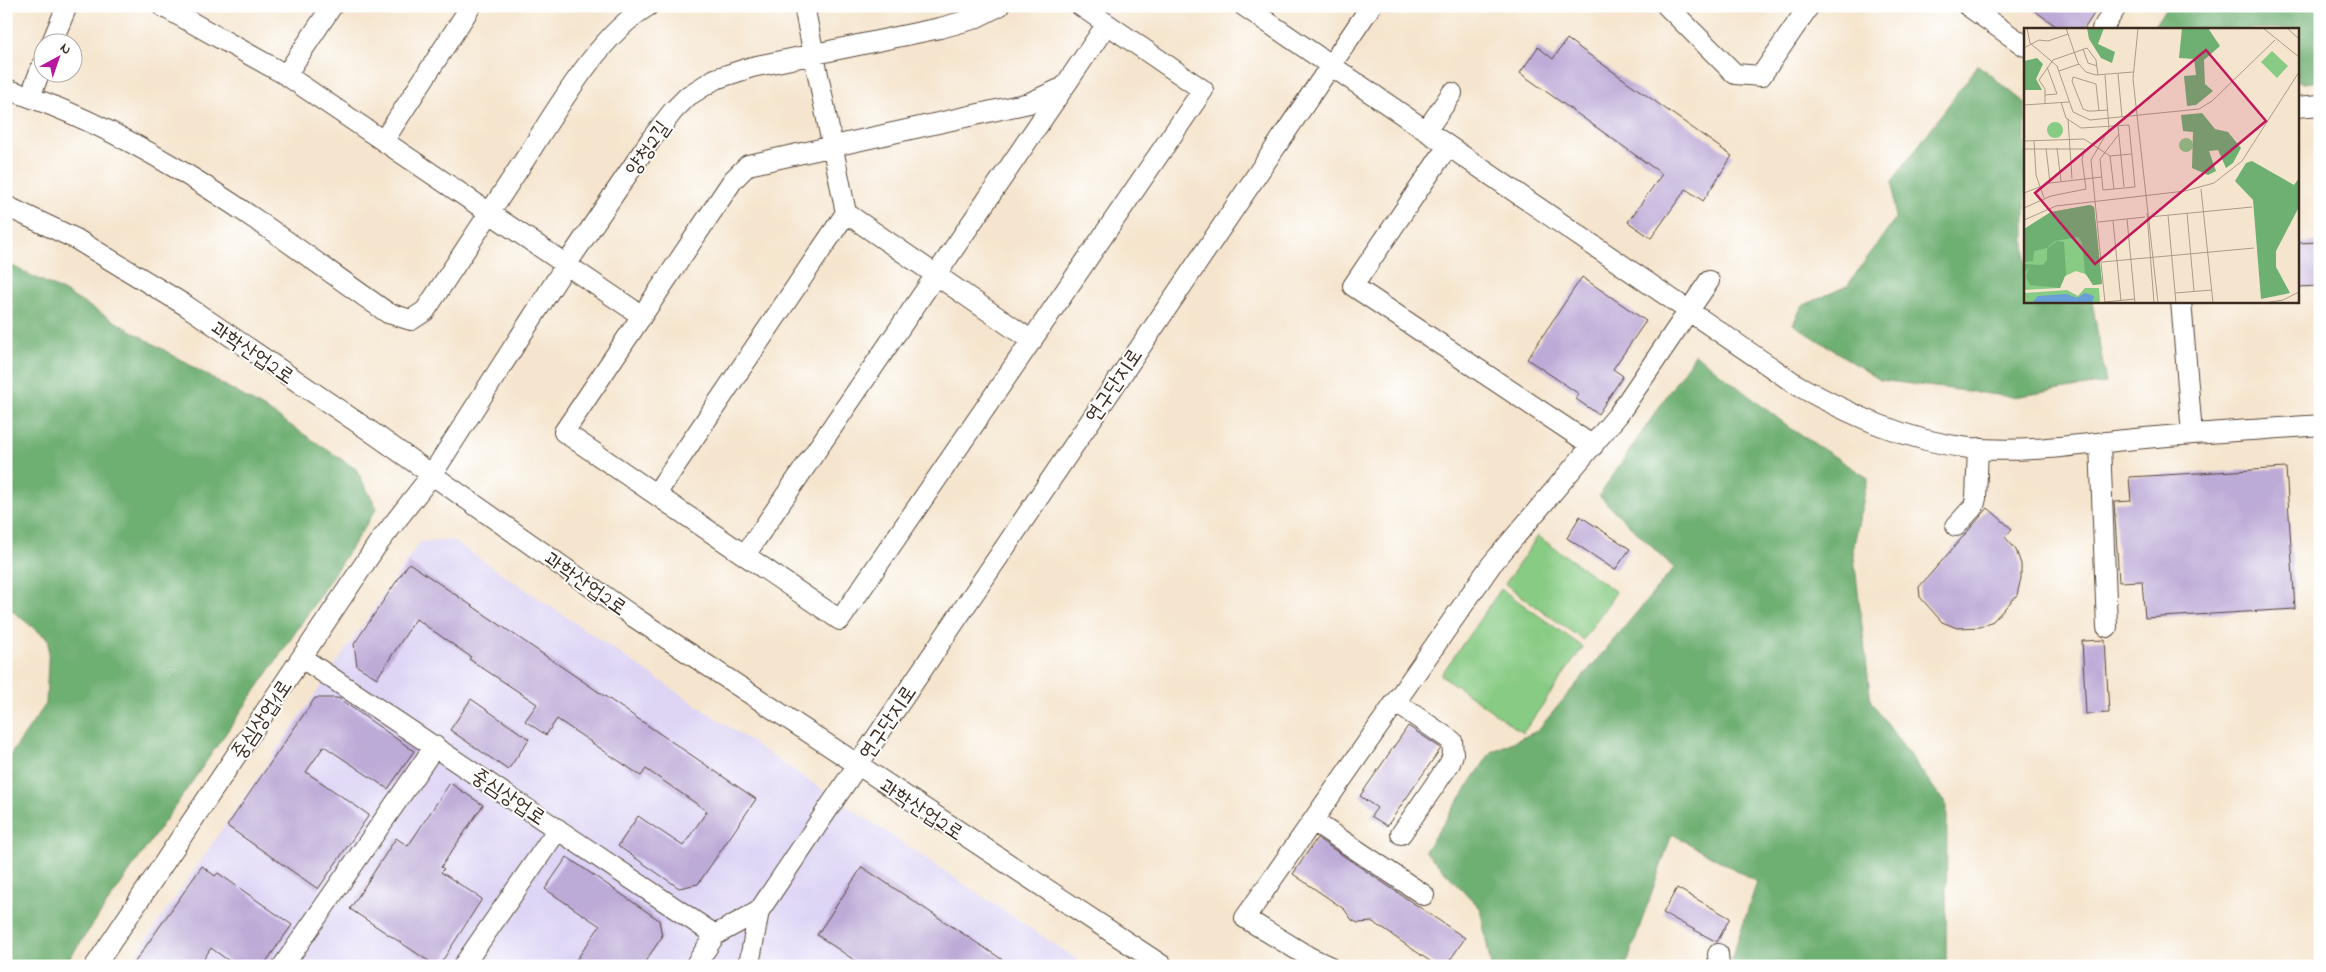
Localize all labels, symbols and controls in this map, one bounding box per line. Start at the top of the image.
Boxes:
inset map [2024,28,2298,302]
north arrow [32,32,82,82]
text: N [55,38,76,60]
street label: 양청2길 [619,115,679,183]
street label: 과학산업2로 [204,315,300,393]
street label: 연구단지로 [1079,343,1151,430]
street label: 과학산업2로 [537,545,632,624]
street label: 중심상업1로 [225,674,301,766]
street label: 연구단지로 [853,680,925,767]
street label: 중심상업로 [464,762,551,834]
street label: 과학산업2로 [873,772,969,849]

